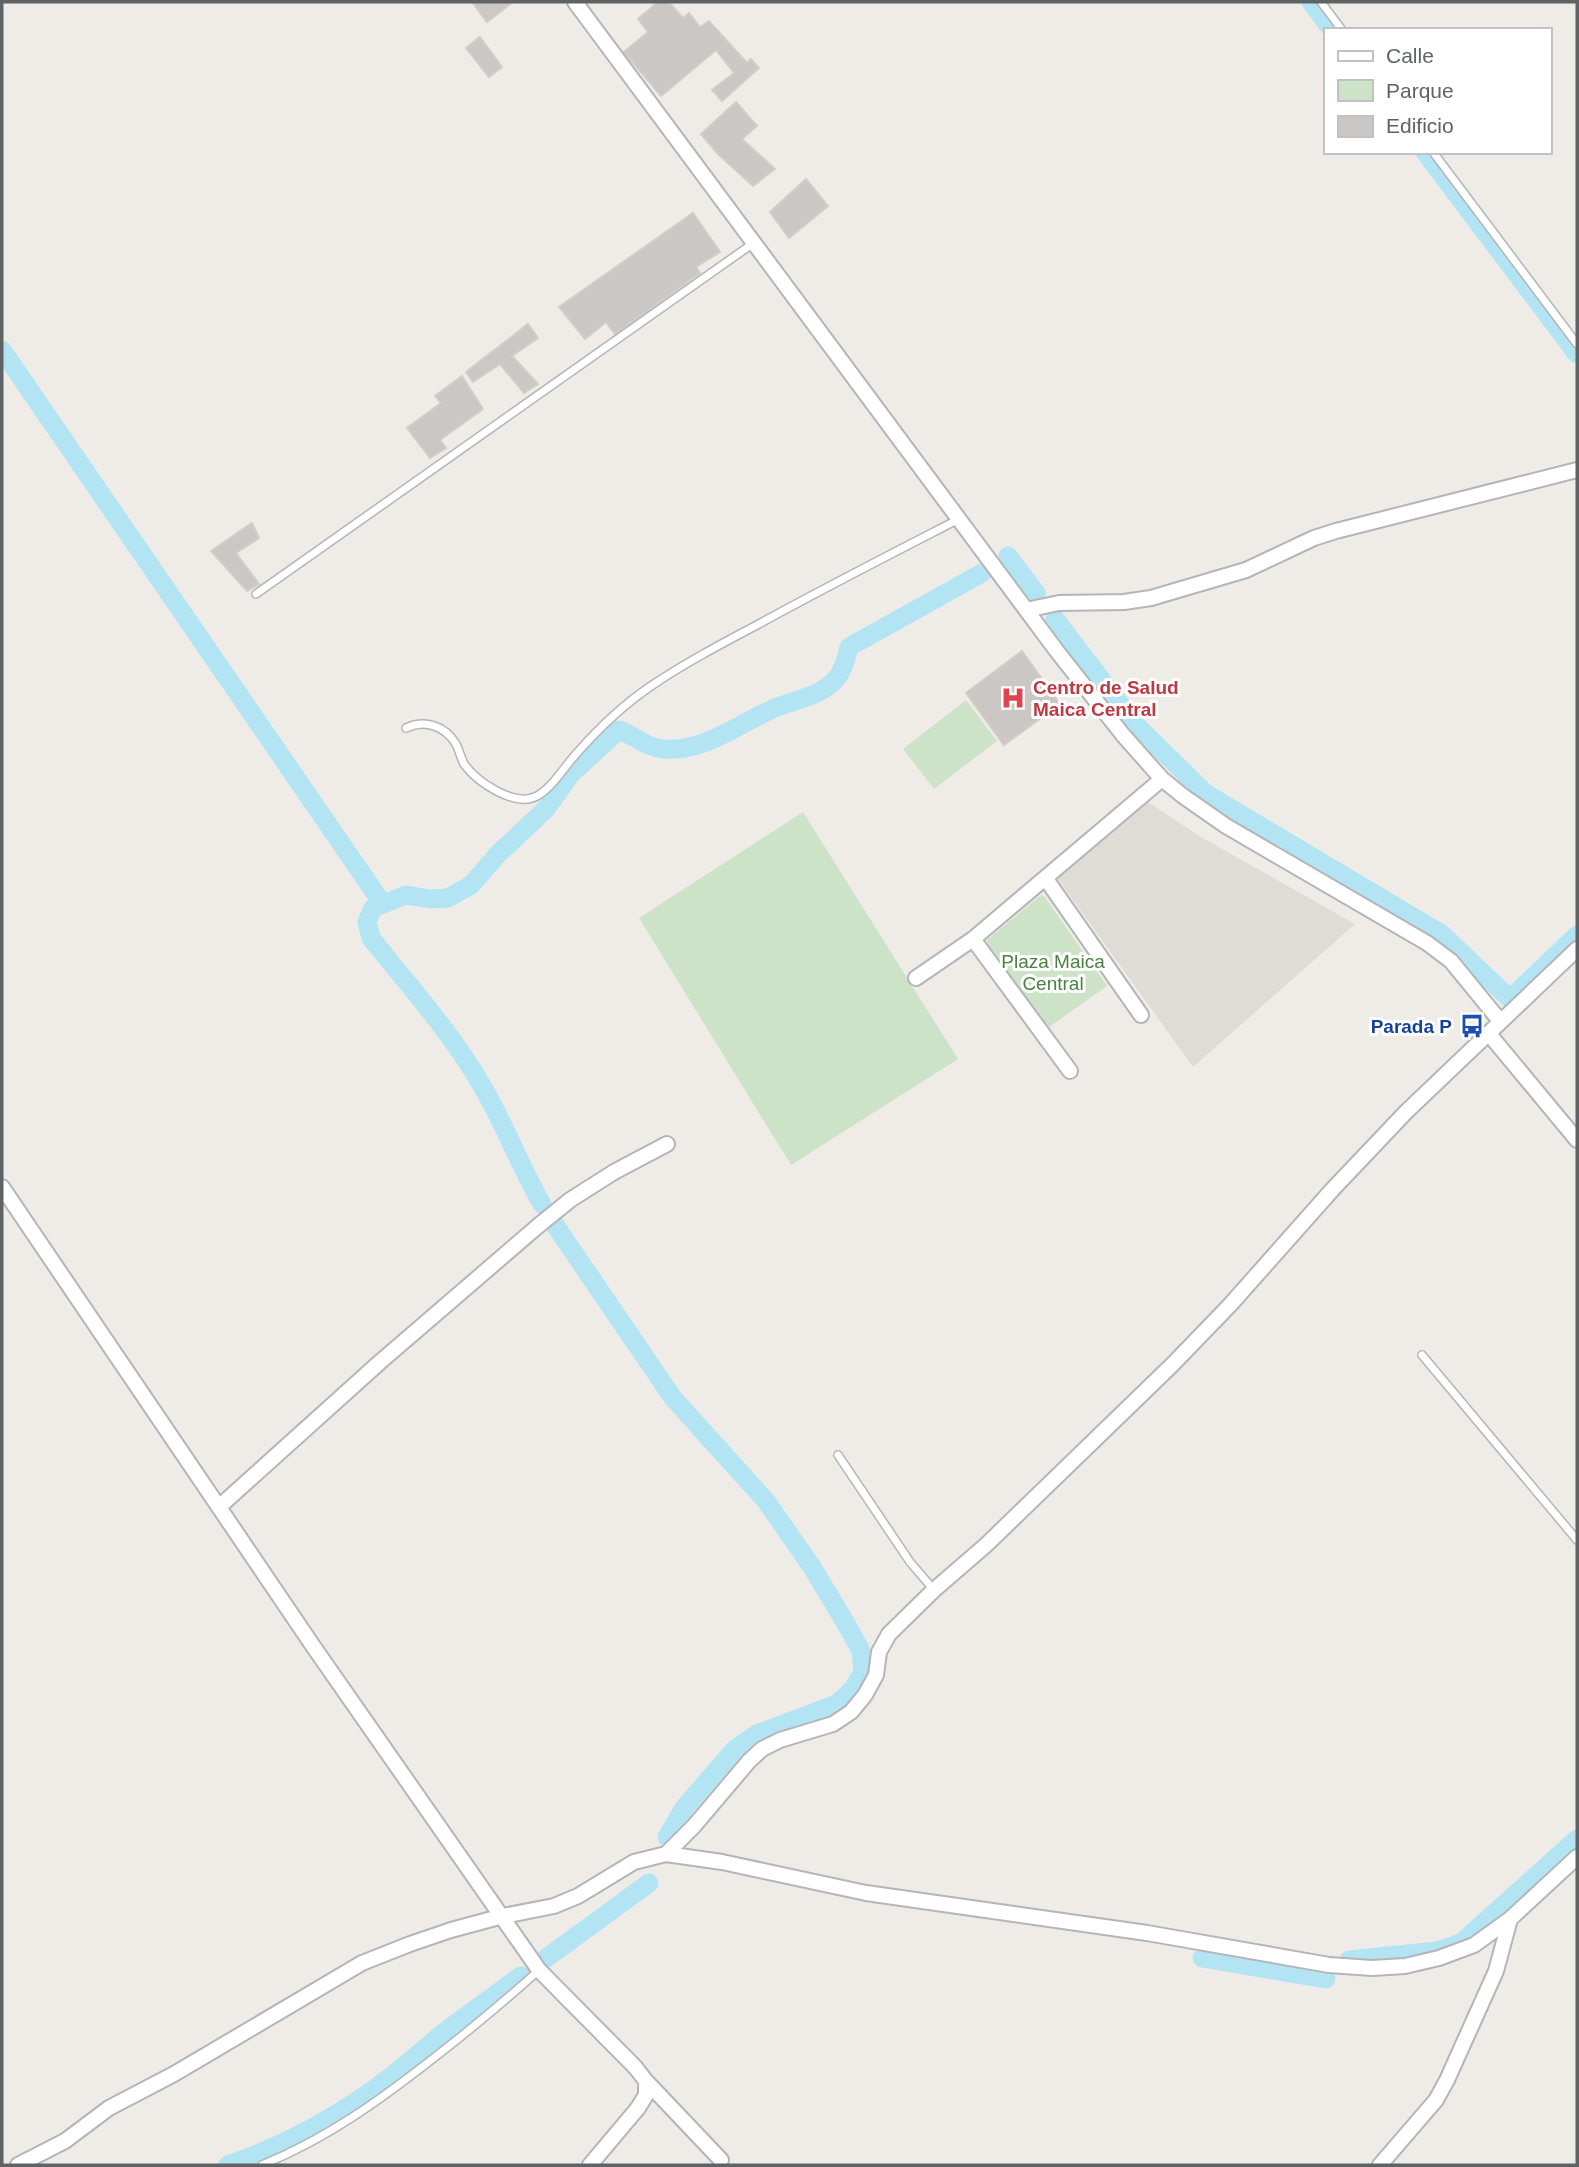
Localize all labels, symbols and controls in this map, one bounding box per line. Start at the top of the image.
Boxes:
legend [1324,28,1551,154]
text: Calle [1386,44,1434,67]
text: Parque [1386,79,1454,102]
text: Edificio [1386,114,1454,137]
place label: Centro de Salud Maica Central [1033,677,1179,720]
hospital icon: Centro de Salud Maica Central [999,684,1027,712]
park label: Plaza Maica Central [1001,951,1105,994]
bus stop icon: Parada P [1458,1012,1486,1040]
place label: Parada P [1371,1016,1452,1037]

